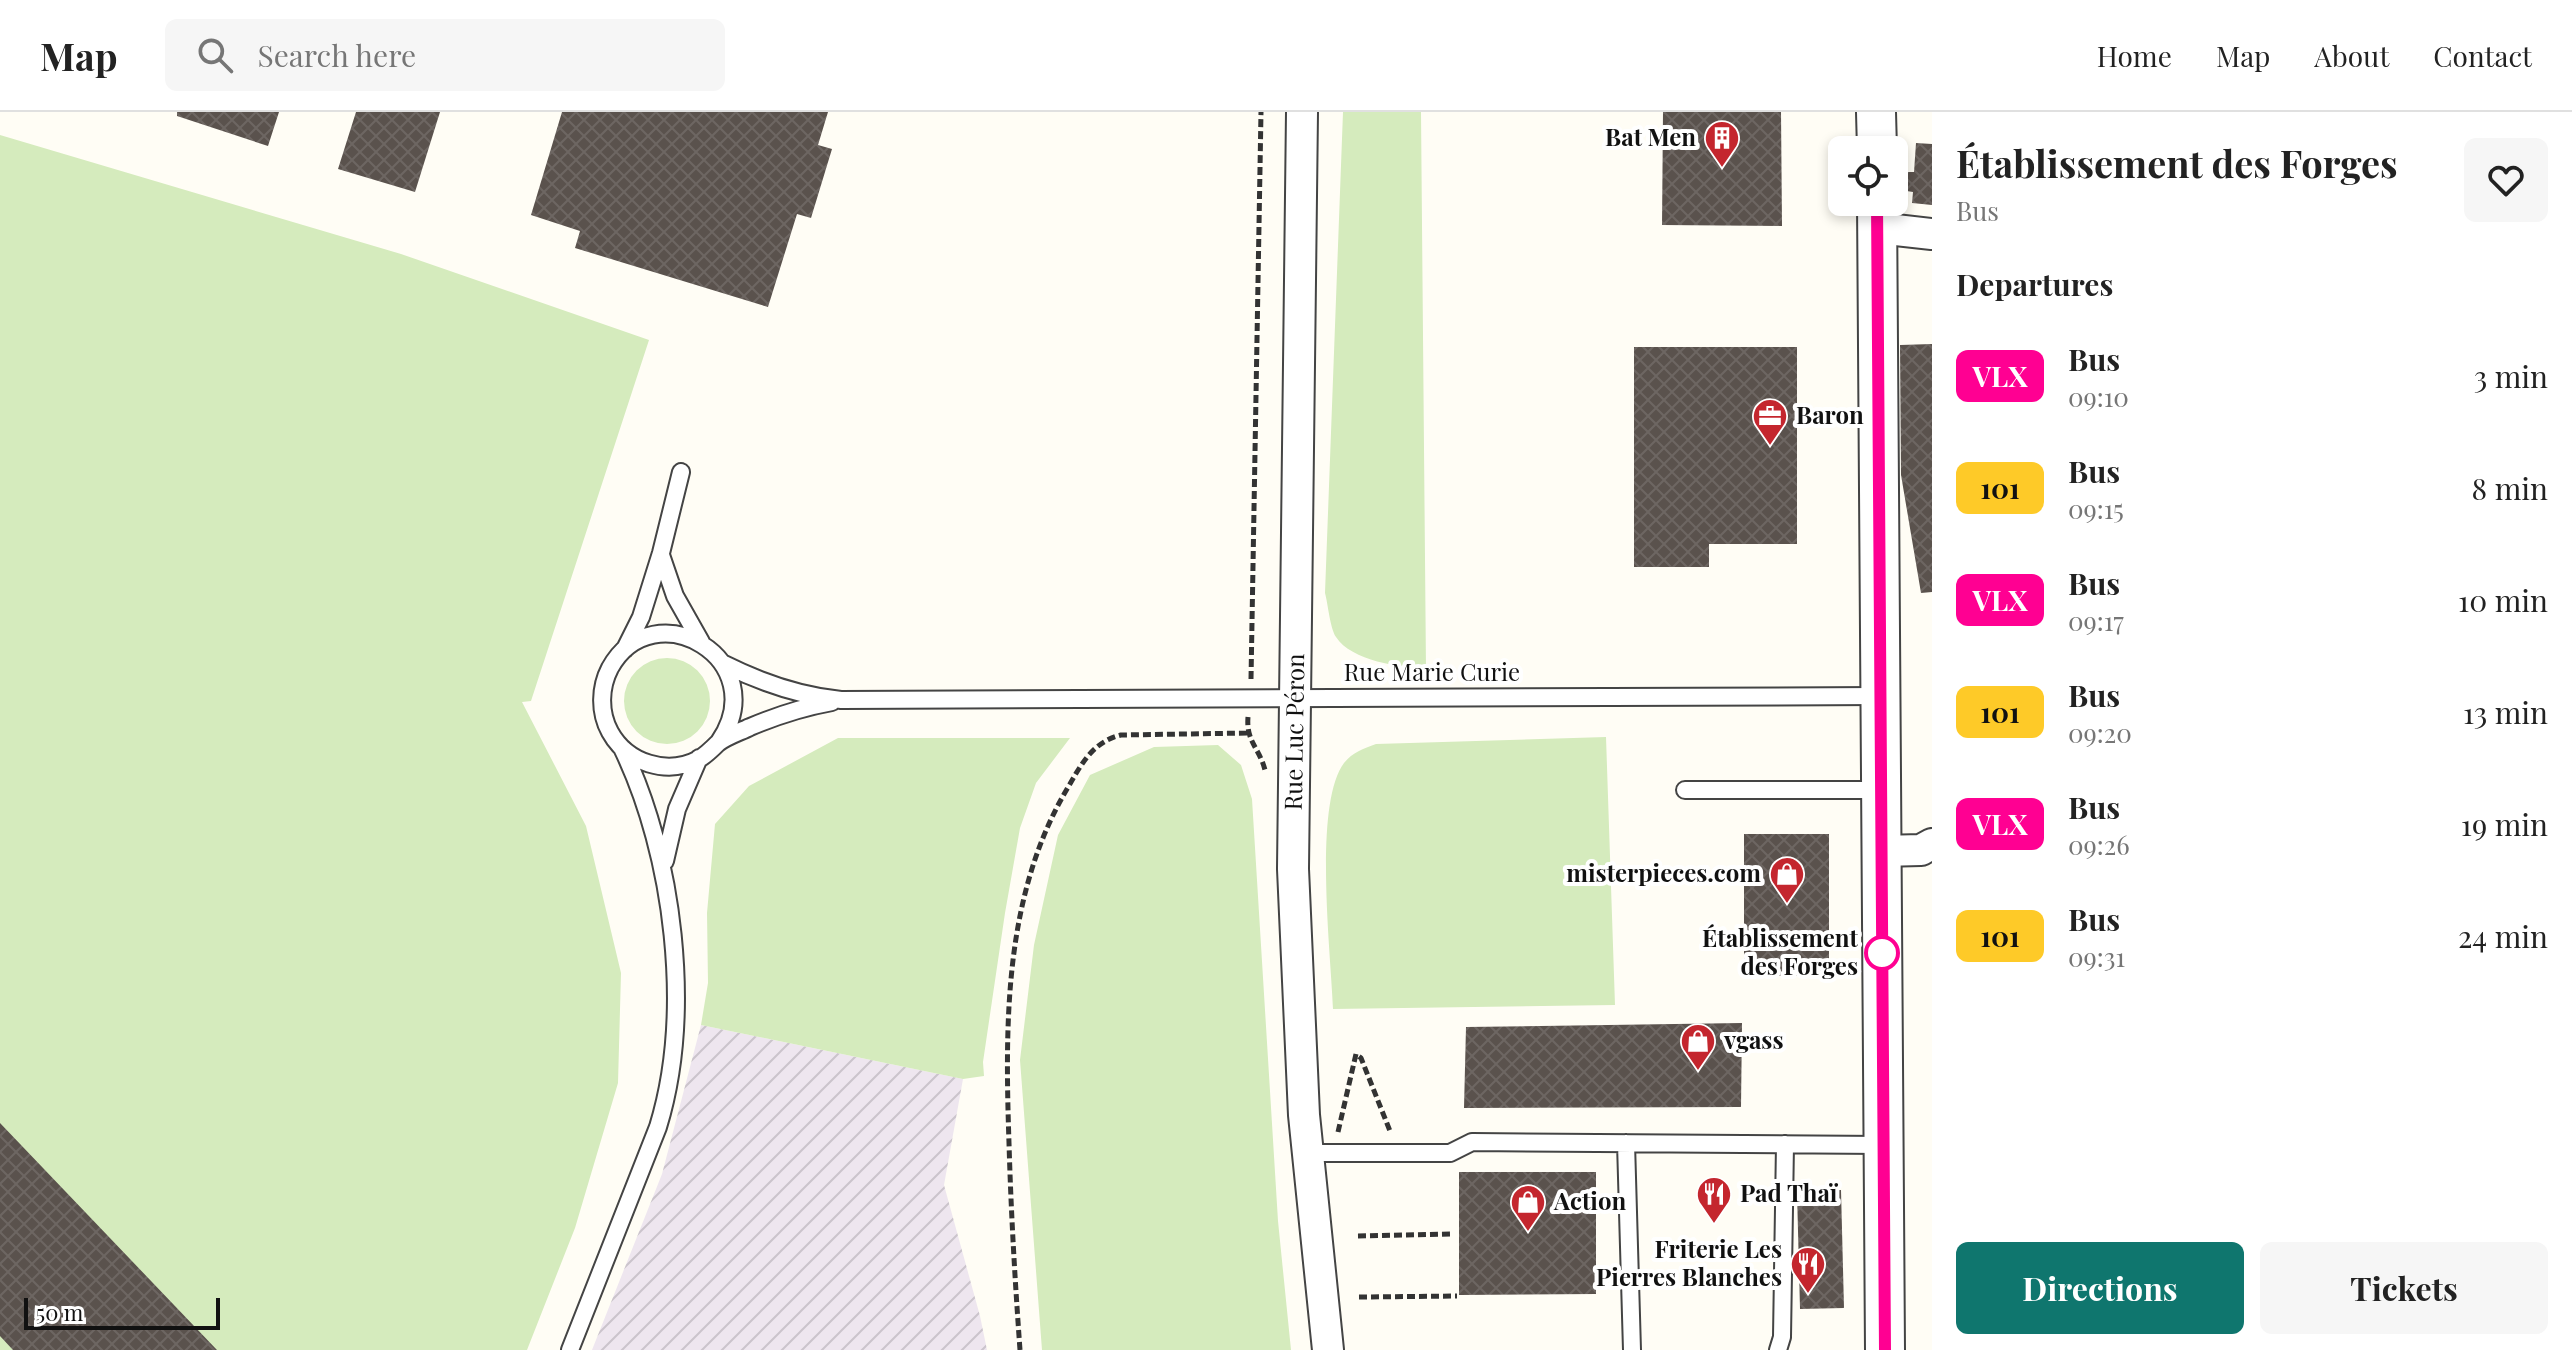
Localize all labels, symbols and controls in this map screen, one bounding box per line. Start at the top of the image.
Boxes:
search box [165,19,725,91]
text: Map [40,30,117,81]
icon: search [193,33,237,77]
text: Search here [257,35,416,75]
text: Home [2097,37,2172,74]
text: Map [2216,37,2270,74]
text: About [2314,37,2389,74]
text: Contact [2433,37,2532,74]
building icon: Bat Men [1703,119,1741,169]
place label: Bat Men [1605,120,1696,152]
map controls [1828,136,1908,216]
button: locate [1828,136,1908,216]
text: Établissement des Forges [1956,137,2398,188]
button: heart [2464,138,2548,222]
text: Bus [1956,193,1999,228]
text: Departures [1956,264,2113,304]
text: Bus [2068,339,2120,379]
text: 3 min [2474,356,2548,396]
text: VLX [1972,357,2028,394]
text: 09:10 [2068,379,2129,414]
office icon: Baron [1751,397,1789,447]
place label: Baron [1796,398,1864,430]
text: Bus [2068,451,2120,491]
text: 8 min [2472,468,2548,508]
text: 101 [1980,469,2020,506]
text: 09:15 [2068,491,2124,526]
text: Bus [2068,563,2120,603]
text: 10 min [2458,580,2548,620]
text: VLX [1972,581,2028,618]
text: 09:17 [2068,603,2124,638]
street label: Rue Luc Péron [1276,653,1310,811]
street label: Rue Marie Curie [1344,655,1520,687]
text: Bus [2068,675,2120,715]
text: 13 min [2463,692,2548,732]
text: 101 [1980,693,2020,730]
text: 09:20 [2068,715,2132,750]
text: Bus [2068,787,2120,827]
text: 19 min [2461,804,2548,844]
text: VLX [1972,805,2028,842]
text: 09:26 [2068,827,2130,862]
shop icon: misterpieces.com [1768,855,1806,905]
place label: misterpieces.com [1566,856,1761,888]
text: Bus [2068,899,2120,939]
text: 24 min [2458,916,2548,956]
text: 101 [1980,917,2020,954]
place label: Établissement des Forges [1702,921,1859,981]
marker: Établissement des Forges [1865,936,1899,970]
text: 09:31 [2068,939,2125,974]
shop icon: vgass [1679,1022,1717,1072]
place label: vgass [1723,1023,1784,1055]
restaurant icon: Pad Thaï [1695,1175,1733,1225]
place label: Pad Thaï [1740,1176,1839,1208]
shop icon: Action [1509,1183,1547,1233]
place label: Action [1553,1184,1626,1216]
place label: Friterie Les Pierres Blanches [1596,1232,1782,1292]
button: Directions [1956,1242,2244,1334]
button: Tickets [2260,1242,2548,1334]
restaurant icon: Friterie Les Pierres Blanches [1789,1245,1827,1295]
scale bar [24,1294,220,1330]
text: 50 m [36,1297,83,1327]

